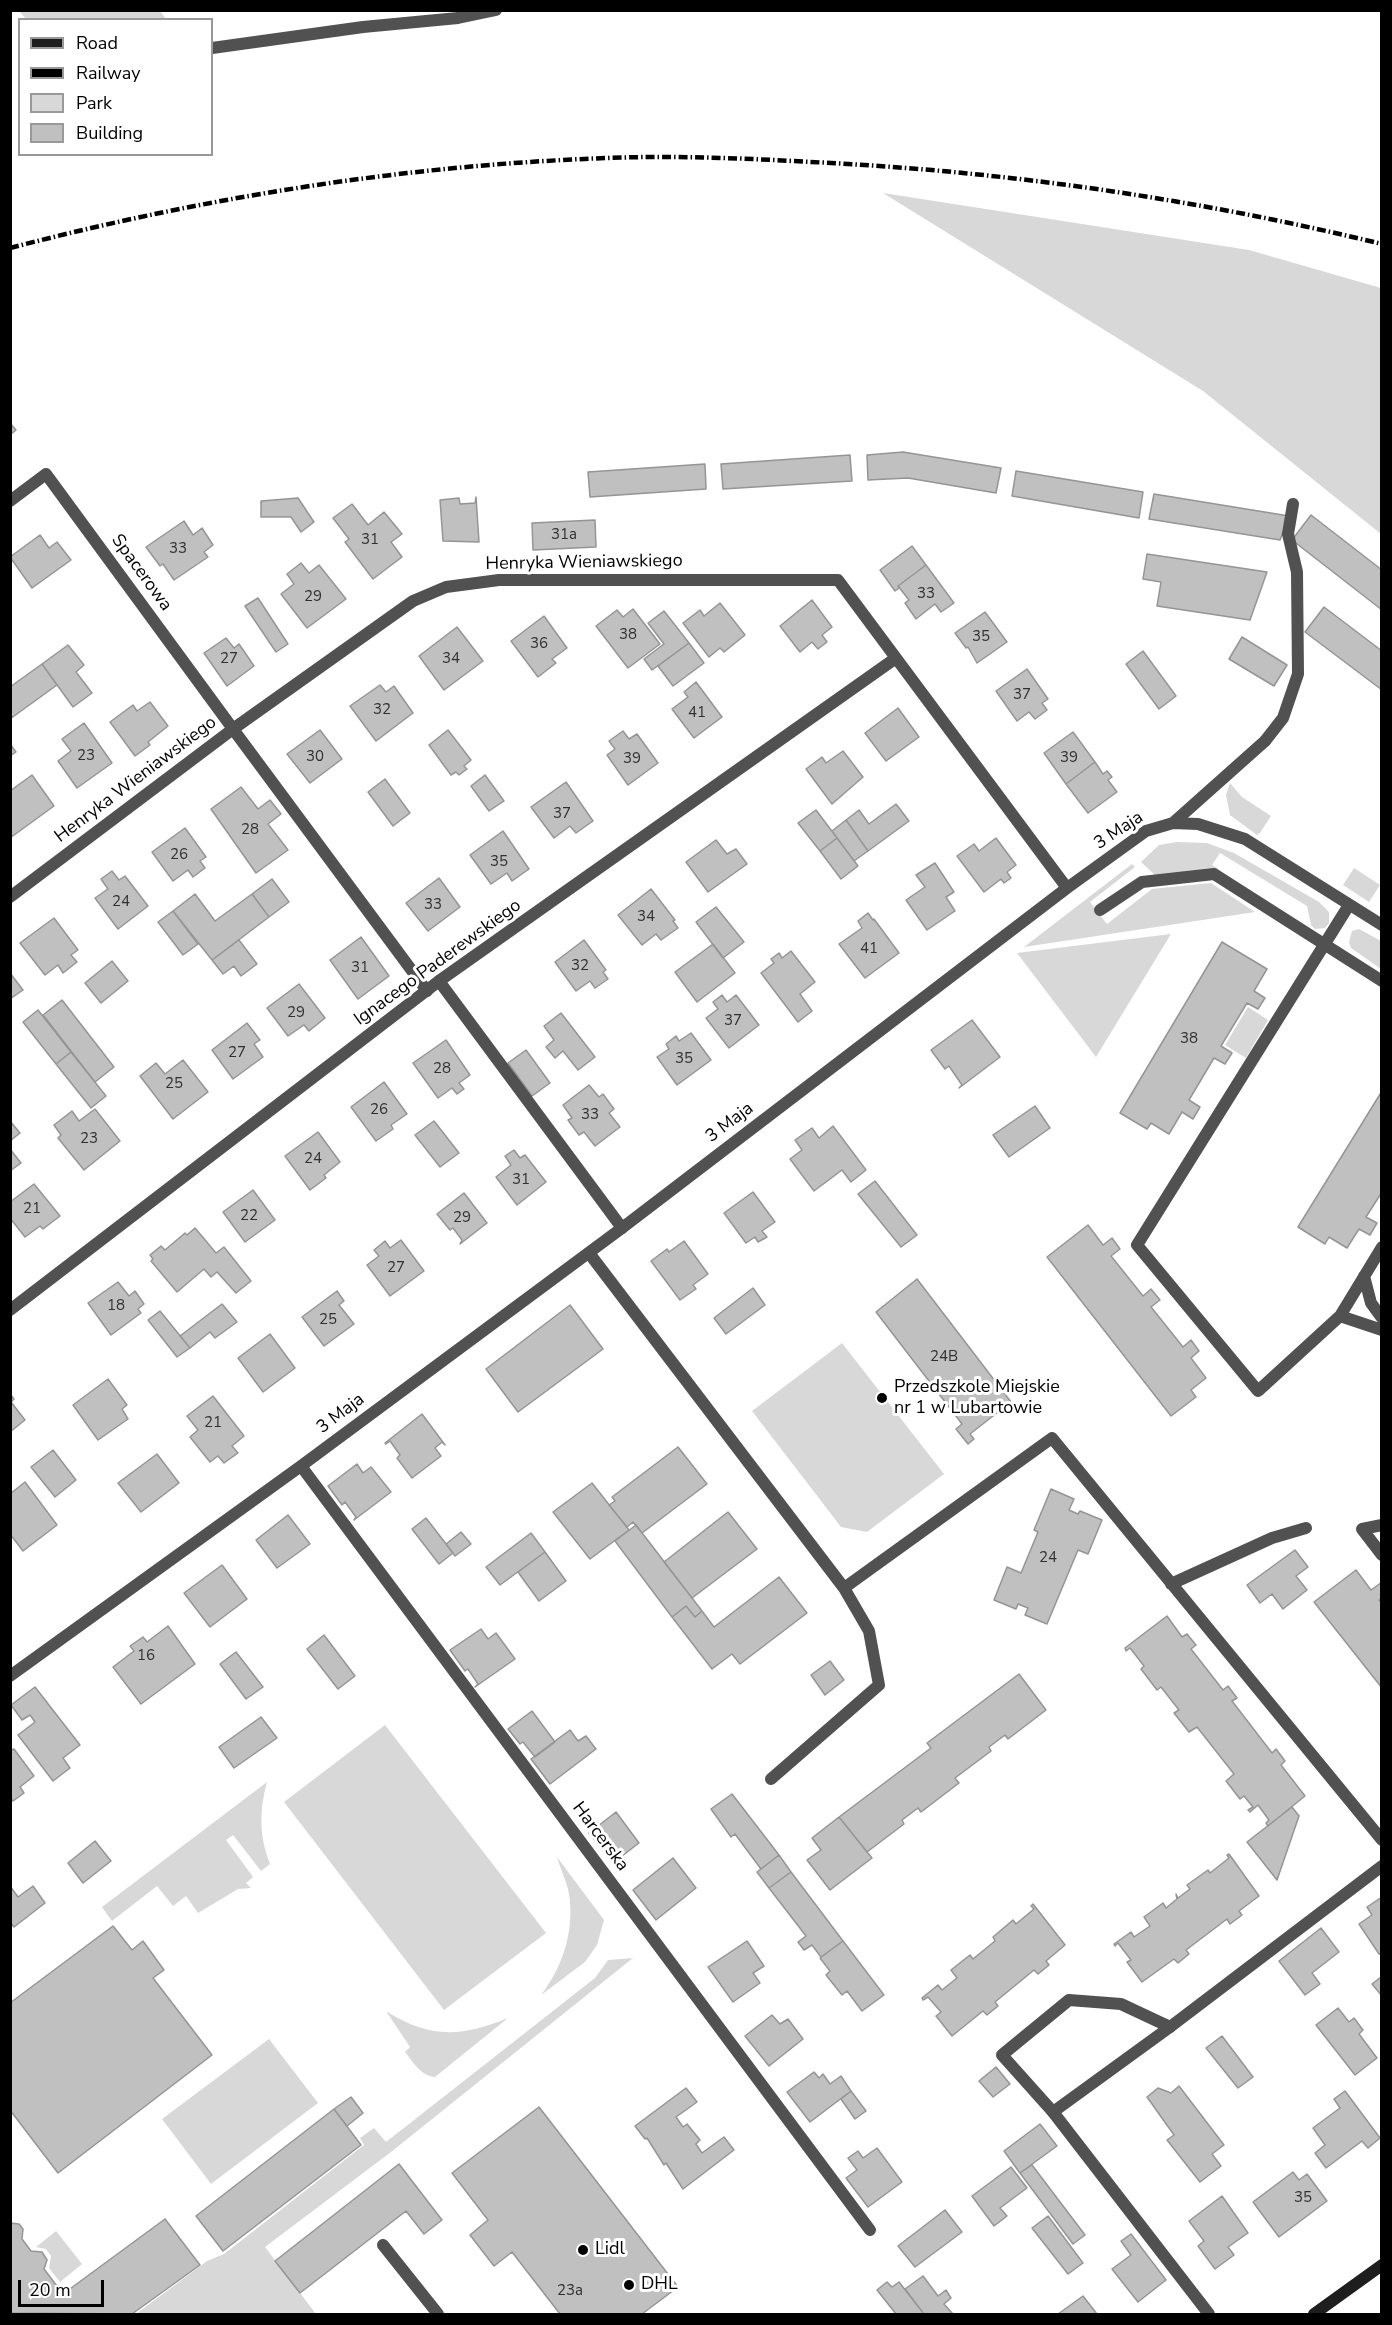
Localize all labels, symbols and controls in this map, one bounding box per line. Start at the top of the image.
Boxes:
legend [18,18,213,156]
text: Road [76,31,118,55]
text: Railway [76,61,141,85]
text: Park [76,91,112,115]
text: Building [76,121,143,145]
house number: 31a [551,526,577,544]
street label: Spacerowa [106,530,176,616]
house number: 31 [361,531,379,549]
house number: 33 [169,540,187,558]
street label: Henryka Wieniawskiego [485,550,683,576]
house number: 33 [917,585,935,603]
house number: 29 [304,588,322,606]
house number: 38 [619,626,637,644]
house number: 35 [972,628,990,646]
house number: 36 [530,635,548,653]
house number: 27 [220,650,238,668]
house number: 34 [442,650,460,668]
house number: 37 [1013,686,1031,704]
house number: 32 [373,701,391,719]
house number: 41 [688,704,706,722]
street label: Henryka Wieniawskiego [51,712,221,848]
house number: 23 [77,747,95,765]
house number: 30 [306,748,324,766]
house number: 39 [1060,749,1078,767]
house number: 39 [623,750,641,768]
house number: 37 [553,805,571,823]
street label: 3 Maja [1090,807,1148,855]
house number: 28 [241,821,259,839]
house number: 26 [170,846,188,864]
house number: 35 [490,853,508,871]
house number: 24 [112,893,130,911]
street label: Ignacego Paderewskiego [350,895,526,1031]
house number: 33 [424,896,442,914]
house number: 34 [637,908,655,926]
house number: 41 [860,940,878,958]
house number: 32 [571,957,589,975]
house number: 31 [351,959,369,977]
house number: 29 [287,1004,305,1022]
house number: 37 [724,1012,742,1030]
house number: 38 [1180,1030,1198,1048]
house number: 27 [228,1044,246,1062]
house number: 35 [675,1050,693,1068]
house number: 28 [433,1060,451,1078]
house number: 25 [165,1075,183,1093]
street label: 3 Maja [702,1098,758,1148]
house number: 26 [370,1101,388,1119]
house number: 33 [581,1106,599,1124]
house number: 23 [80,1130,98,1148]
house number: 24 [304,1150,322,1168]
house number: 31 [512,1171,530,1189]
house number: 21 [23,1200,41,1218]
house number: 22 [240,1207,258,1225]
house number: 29 [453,1209,471,1227]
house number: 27 [387,1259,405,1277]
house number: 18 [107,1297,125,1315]
house number: 25 [319,1311,337,1329]
house number: 24B [930,1348,958,1366]
place label: Przedszkole Miejskie nr 1 w Lubartowie [894,1377,1060,1420]
street label: 3 Maja [313,1389,369,1439]
marker: Przedszkole Miejskie nr 1 w Lubartowie [875,1391,889,1405]
house number: 21 [204,1414,222,1432]
house number: 24 [1039,1549,1057,1567]
house number: 16 [137,1647,155,1665]
street label: Harcerska [567,1798,633,1876]
house number: 35 [1294,2189,1312,2207]
place label: Lidl [595,2239,625,2261]
marker: Lidl [576,2243,590,2257]
scale bar [21,2268,106,2306]
place label: DHL [641,2274,678,2296]
text: 20 m [29,2278,71,2302]
marker: DHL [622,2278,636,2292]
house number: 23a [557,2282,583,2300]

